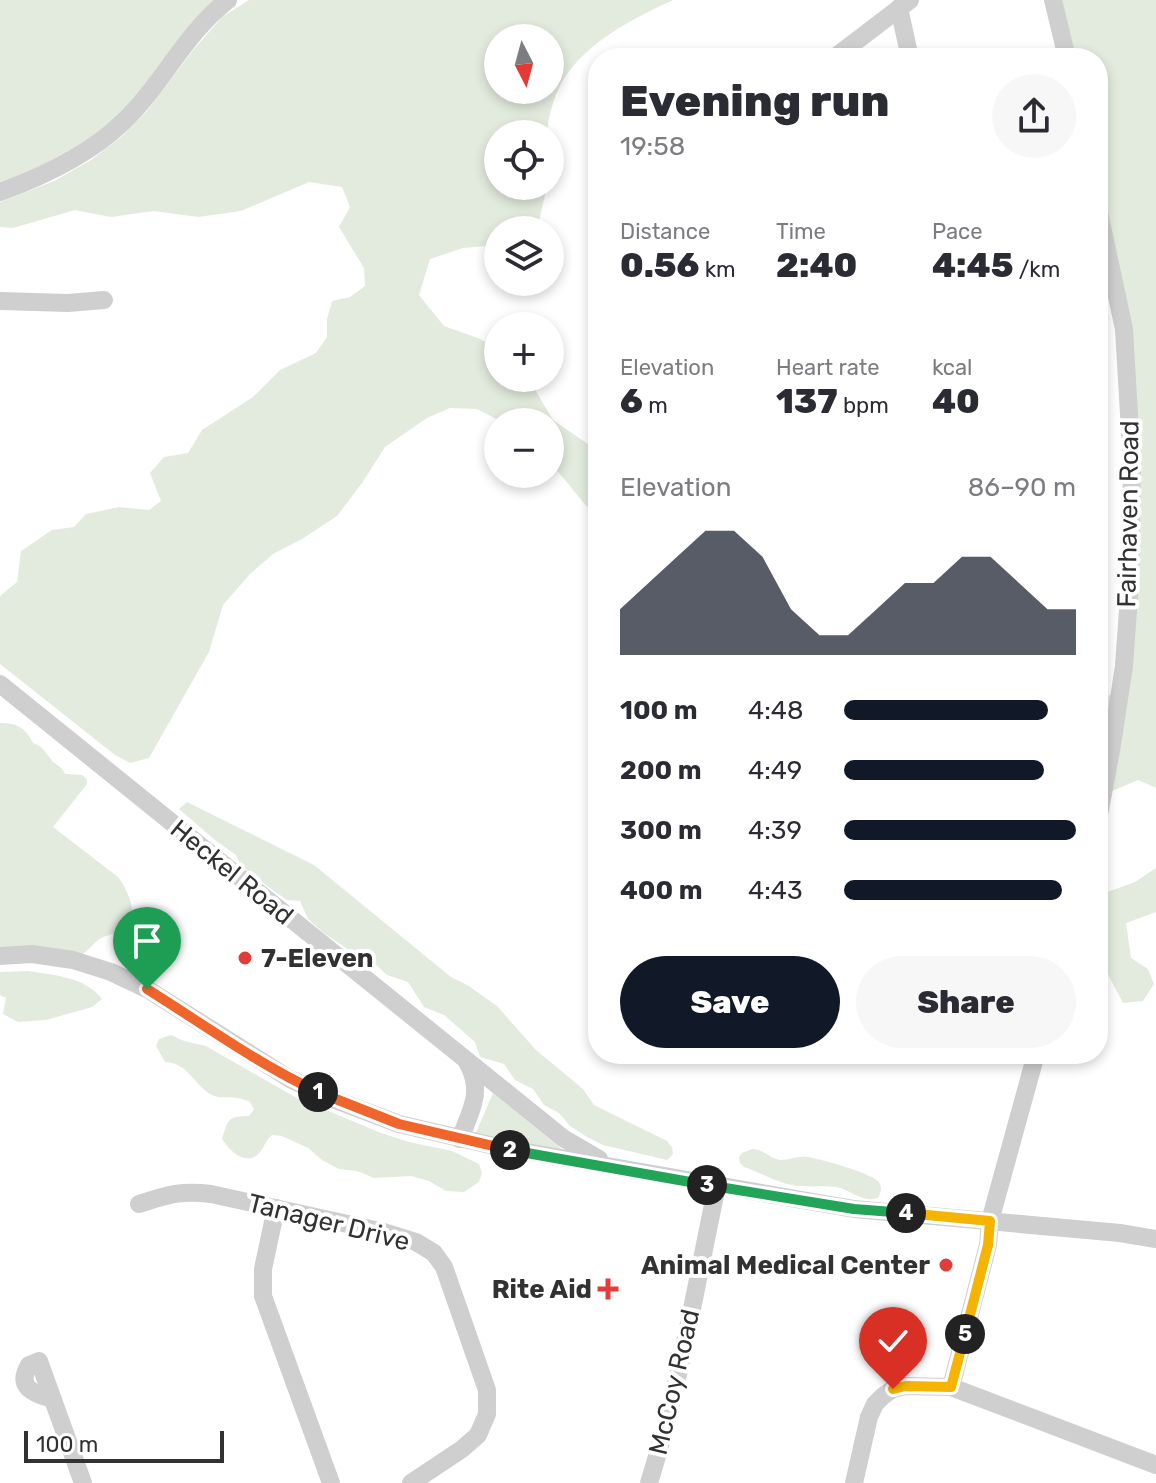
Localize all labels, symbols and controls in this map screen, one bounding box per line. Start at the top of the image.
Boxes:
north arrow [484,24,564,104]
map controls [484,24,564,488]
button: share [992,74,1076,158]
text: Evening run [620,75,889,127]
button: locate [484,120,564,200]
text: 19:58 [620,131,685,162]
button: layers [484,216,564,296]
text: Distance [620,218,710,245]
text: Time [776,218,826,245]
text: Pace [932,218,983,245]
text: 0.56 [620,245,699,286]
text: 2:40 [776,245,857,286]
text: 4:45 [932,245,1013,286]
text: km [699,256,736,283]
text: /km [1013,256,1060,283]
button: + [484,312,564,392]
text: Elevation [620,354,714,381]
text: Heart rate [776,354,880,381]
text: kcal [932,354,972,381]
text: 6 [620,381,643,422]
text: 137 [776,381,838,422]
text: 40 [932,381,980,422]
text: m [643,392,668,419]
text: bpm [838,392,889,419]
button: − [484,408,564,488]
street label: Fairhaven Road [1111,420,1146,608]
text: Elevation [620,472,731,503]
text: 86–90 m [968,472,1076,503]
text: 100 m [620,695,698,726]
text: 4:48 [748,695,803,726]
text: 200 m [620,755,702,786]
text: 4:49 [748,755,802,786]
street label: Heckel Road [164,813,299,931]
text: 300 m [620,815,702,846]
text: 4:39 [748,815,802,846]
text: 400 m [620,875,702,906]
text: 4:43 [748,875,803,906]
pin [113,907,181,989]
icon: arrive [125,919,169,963]
place label: 7-Eleven [261,943,374,974]
marker: 7-Eleven [236,949,254,967]
button: Save [620,956,840,1048]
button: Share [856,956,1076,1048]
pin: 1 [298,1072,338,1112]
text: 1 [313,1078,323,1105]
pin: 2 [490,1130,530,1170]
text: 2 [503,1136,517,1163]
pin: 3 [687,1165,727,1205]
text: 3 [700,1171,714,1198]
street label: Tanager Drive [245,1187,413,1258]
pin: 4 [886,1193,926,1233]
text: 4 [898,1199,914,1226]
place label: Animal Medical Center [641,1250,930,1281]
marker: Animal Medical Center [937,1256,955,1274]
place label: Rite Aid [492,1274,592,1305]
marker: Rite Aid [599,1280,617,1298]
street label: McCoy Road [643,1306,706,1458]
pin [859,1307,927,1389]
pin: 5 [945,1314,985,1354]
icon: check [871,1319,915,1363]
text: 5 [958,1320,972,1347]
scale bar [24,1427,224,1463]
text: 100 m [36,1431,98,1458]

